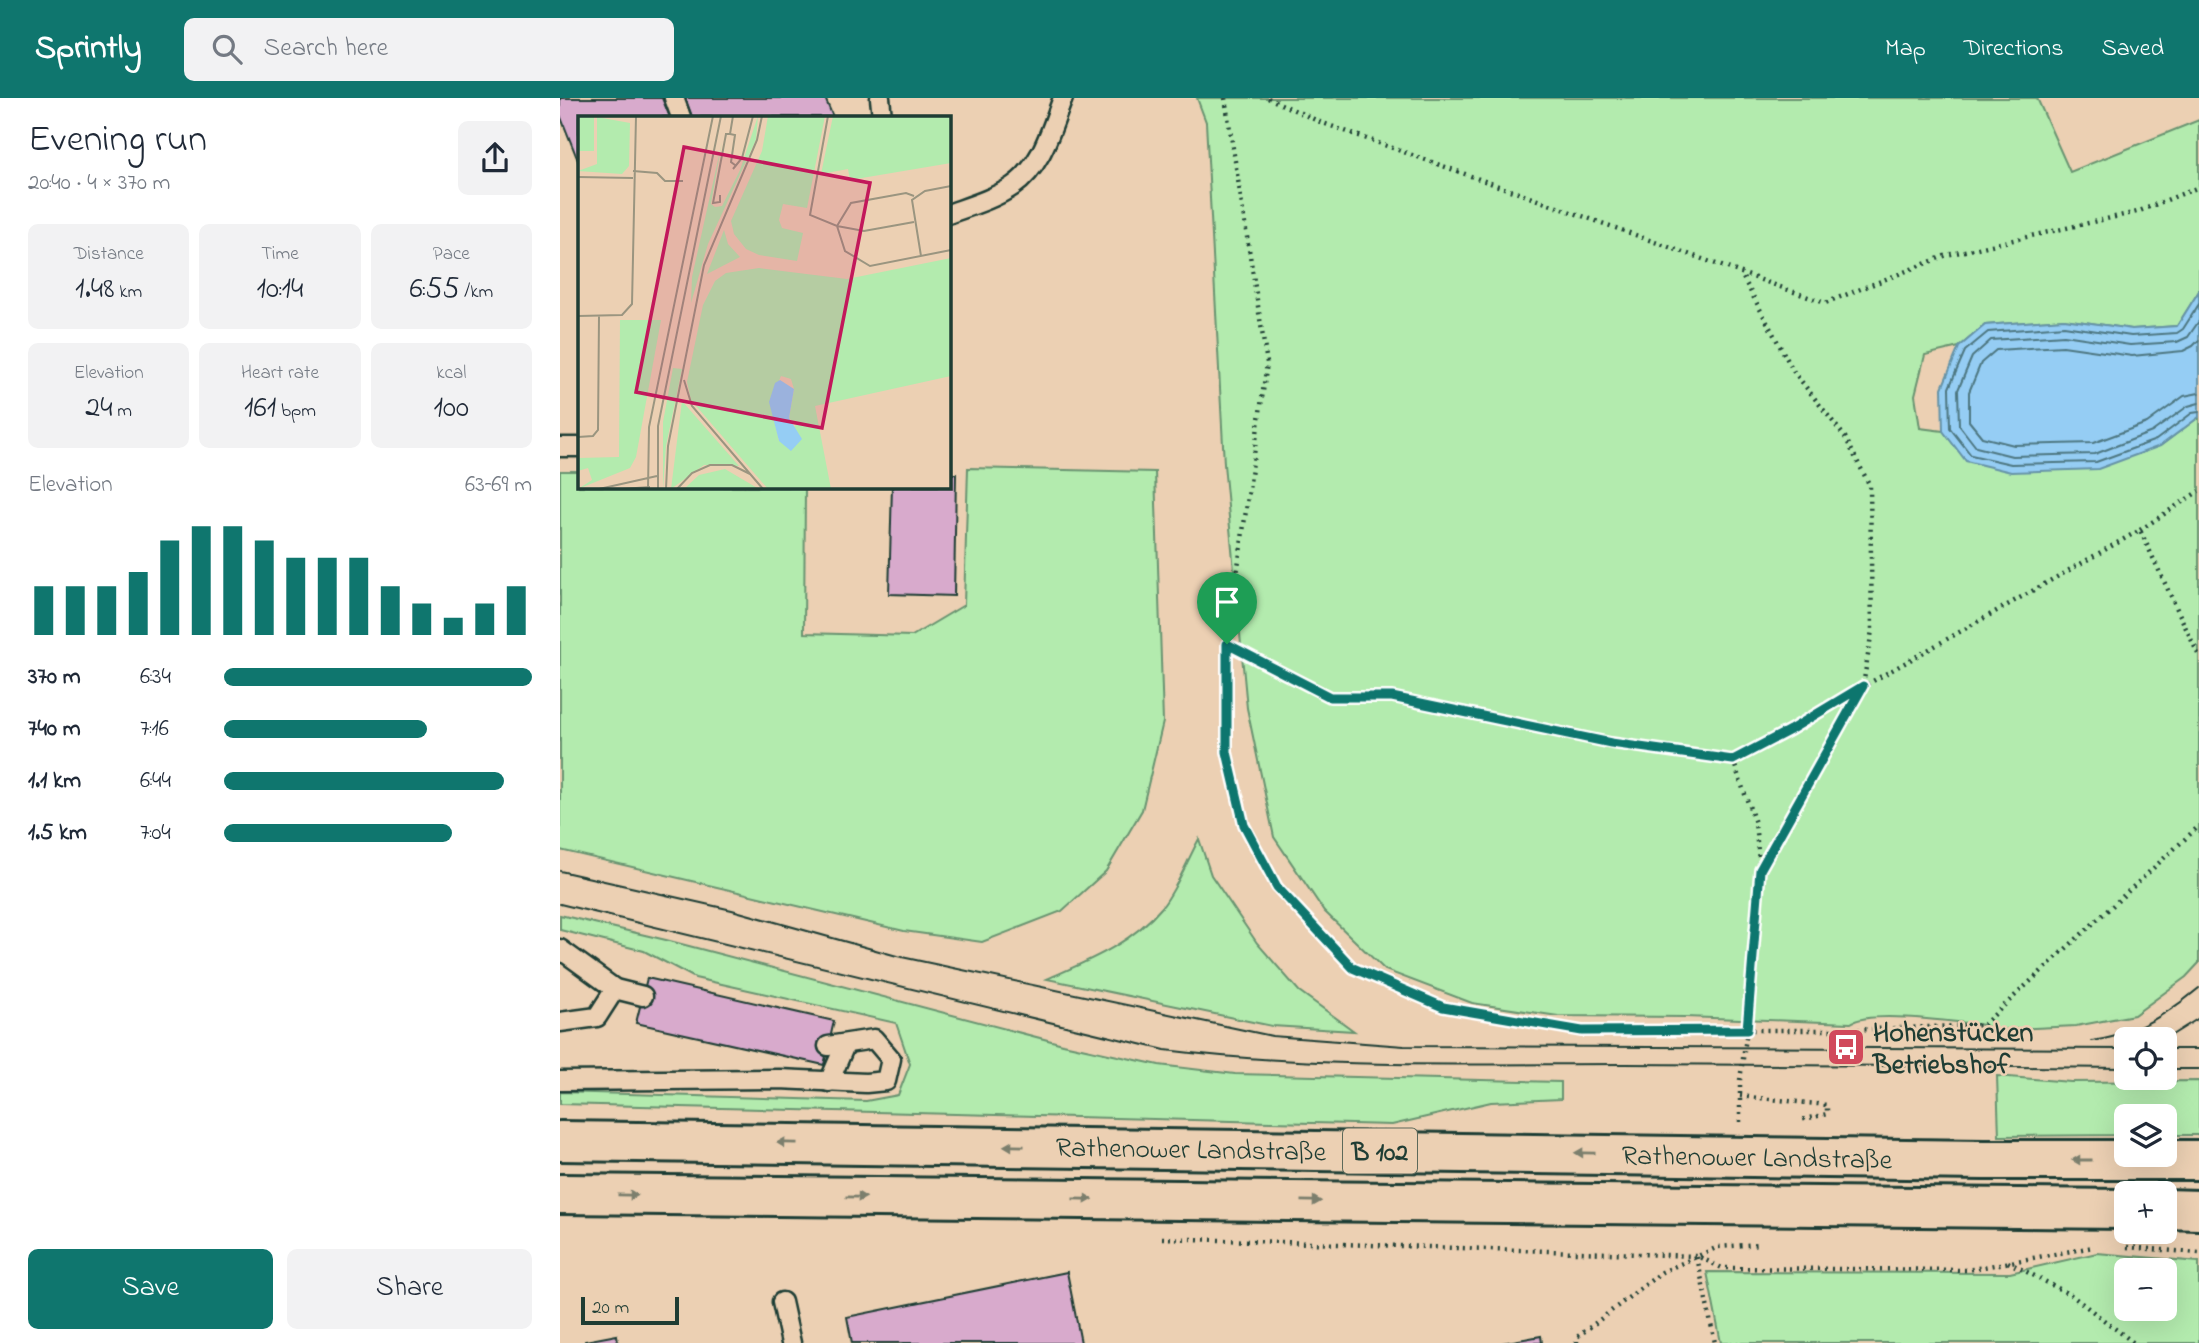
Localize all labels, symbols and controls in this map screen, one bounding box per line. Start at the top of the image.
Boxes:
search box [184,18,674,81]
text: Sprintly [35,25,142,73]
icon: search [208,30,246,68]
text: Search here [264,30,388,68]
text: Map [1885,32,1926,67]
text: Directions [1964,32,2063,67]
text: Saved [2101,32,2164,67]
text: Evening run [28,113,207,169]
inset map [578,116,950,488]
button: share [458,121,532,195]
text: 20:40 · 4 × 370 m [28,167,170,200]
text: Distance [74,241,144,268]
text: Time [261,241,299,268]
text: Pace [433,241,470,268]
text: 1.48 [75,268,114,312]
text: 10:14 [257,268,303,312]
text: 6:55 [409,268,460,312]
text: km [114,279,142,306]
text: /km [460,279,493,306]
text: Elevation [74,360,144,387]
text: Heart rate [241,360,319,387]
text: kcal [436,360,466,387]
text: 24 [85,387,113,431]
text: 161 [244,387,276,431]
text: 100 [434,387,469,431]
text: m [113,398,132,425]
text: bpm [276,398,316,425]
text: Elevation [28,469,113,502]
text: 63–69 m [465,469,532,502]
pin [1197,572,1257,644]
icon: arrive [1208,583,1246,621]
text: 370 m [28,661,81,694]
text: 6:34 [140,661,171,694]
text: 740 m [28,713,81,746]
text: 7:16 [140,713,169,746]
text: 1.1 km [28,765,81,798]
text: 6:44 [140,765,171,798]
text: 1.5 km [28,817,87,850]
text: 7:04 [140,817,171,850]
place label: Hohenstücken Betriebshof [1871,1014,2033,1087]
bus stop icon: Hohenstücken Betriebshof [1825,1026,1867,1068]
map controls [2114,1027,2177,1321]
button: locate [2114,1027,2177,1090]
button: layers [2114,1104,2177,1167]
road number: B 102 [1343,1128,1417,1174]
street label: Rathenower Landstraße [1055,1129,1327,1174]
street label: Rathenower Landstraße [1621,1137,1893,1182]
one-way arrow [776,1138,798,1149]
one-way arrow [1003,1140,1025,1152]
one-way arrow [1574,1148,1596,1159]
one-way arrow [2071,1154,2093,1166]
button: + [2114,1181,2177,1244]
one-way arrow [617,1189,639,1201]
one-way arrow [845,1191,867,1203]
one-way arrow [1072,1193,1094,1205]
one-way arrow [1300,1196,1322,1207]
button: Save [28,1249,273,1329]
button: Share [287,1249,532,1329]
button: − [2114,1258,2177,1321]
scale bar [581,1294,679,1326]
text: 20 m [592,1295,629,1322]

